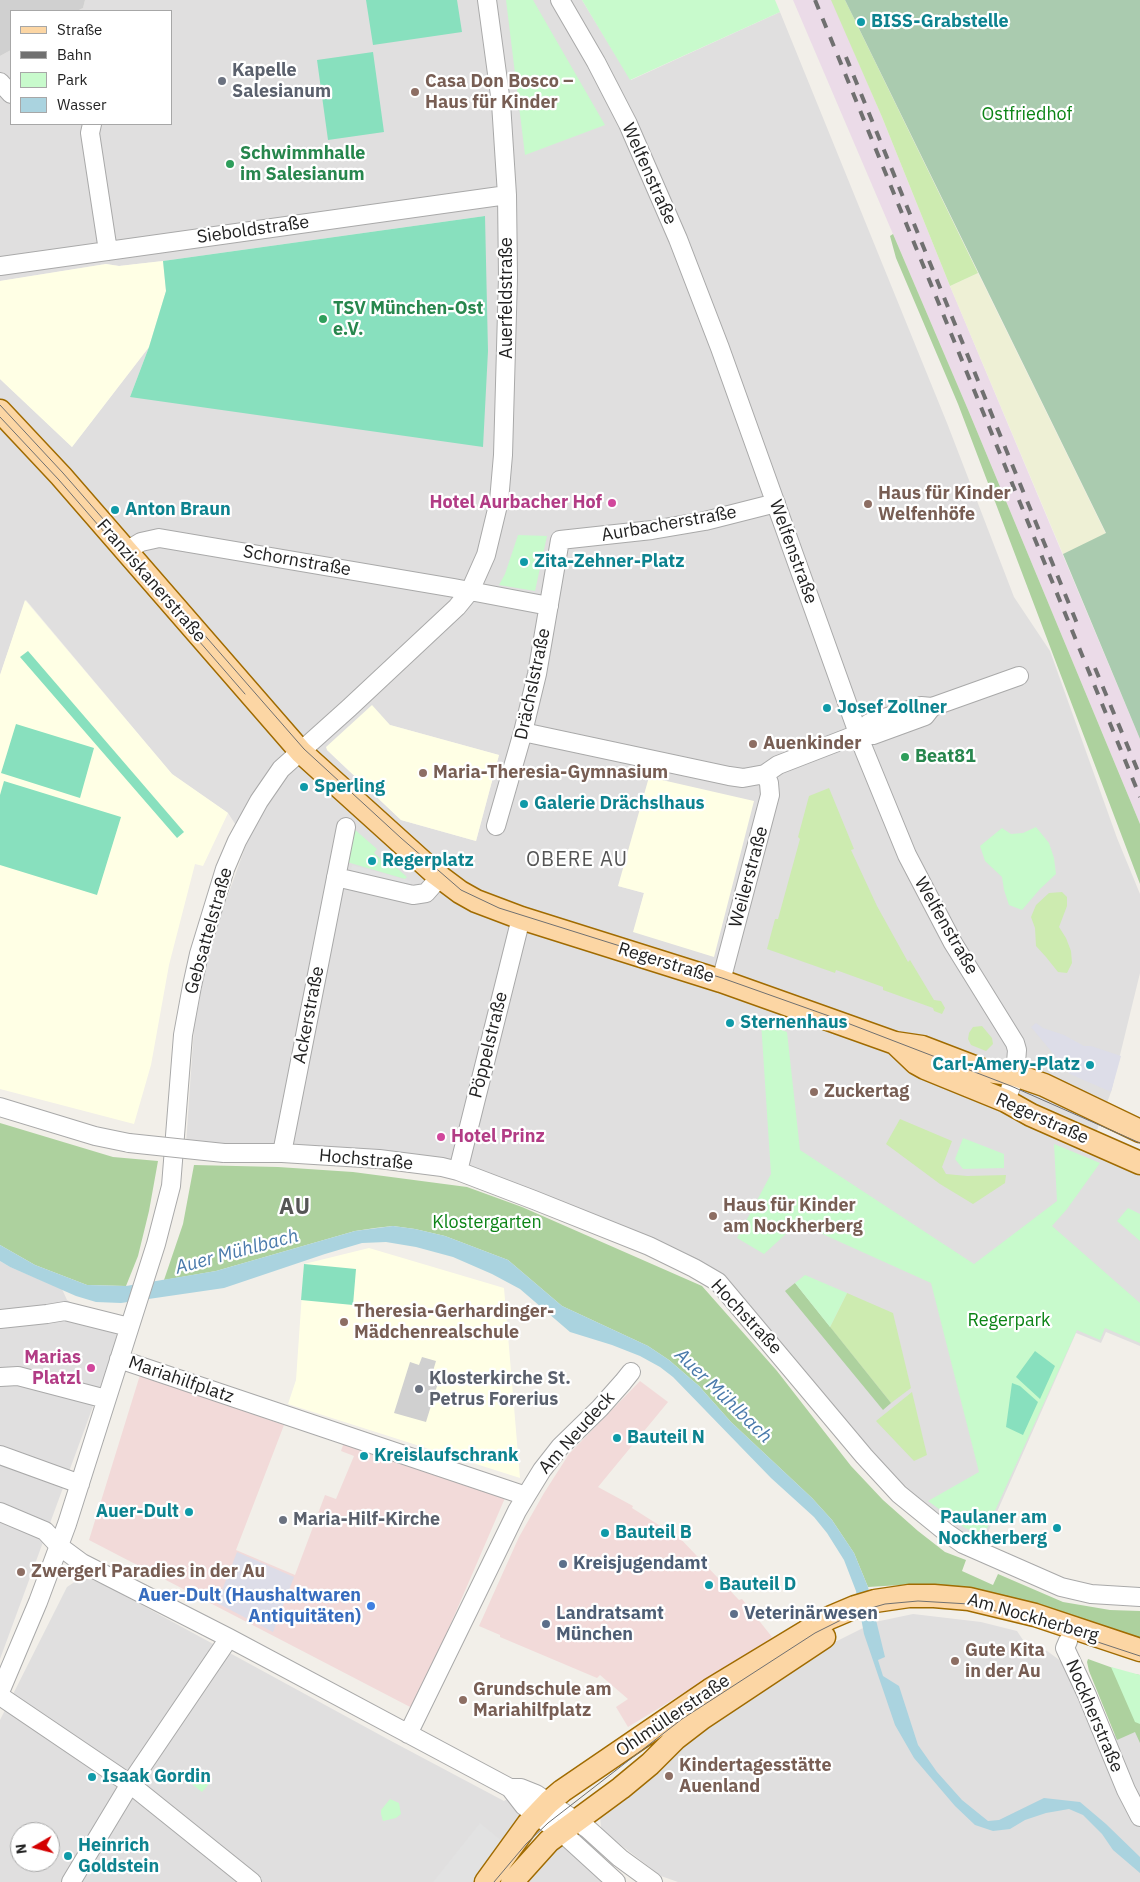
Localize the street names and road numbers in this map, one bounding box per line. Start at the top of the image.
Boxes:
street label: Welfenstraße [617,120,681,228]
street label: Sieboldstraße [195,211,311,249]
street label: Auerfeldstraße [496,237,518,359]
street label: Welfenstraße [764,497,822,607]
street label: Aurbacherstraße [600,501,738,547]
street label: Franziskanerstraße [92,515,210,647]
street label: Schornstraße [241,541,353,581]
street label: Drächslstraße [511,626,555,742]
street label: Weilerstraße [725,824,773,930]
street label: Gebsattelstraße [181,865,237,997]
street label: Welfenstraße [909,873,983,979]
street label: Regerstraße [615,938,717,988]
street label: Ackerstraße [289,964,329,1066]
street label: Pöppelstraße [465,990,513,1100]
street label: Regerstraße [992,1089,1092,1149]
street label: Hochstraße [318,1145,414,1175]
street label: Hochstraße [706,1275,786,1359]
street label: Mariahilfplatz [125,1352,237,1408]
street label: Am Neudeck [534,1387,620,1479]
street label: Am Nockherberg [965,1589,1101,1647]
street label: Nockherstraße [1061,1656,1127,1776]
street label: Ohlmüllerstraße [612,1670,734,1762]

